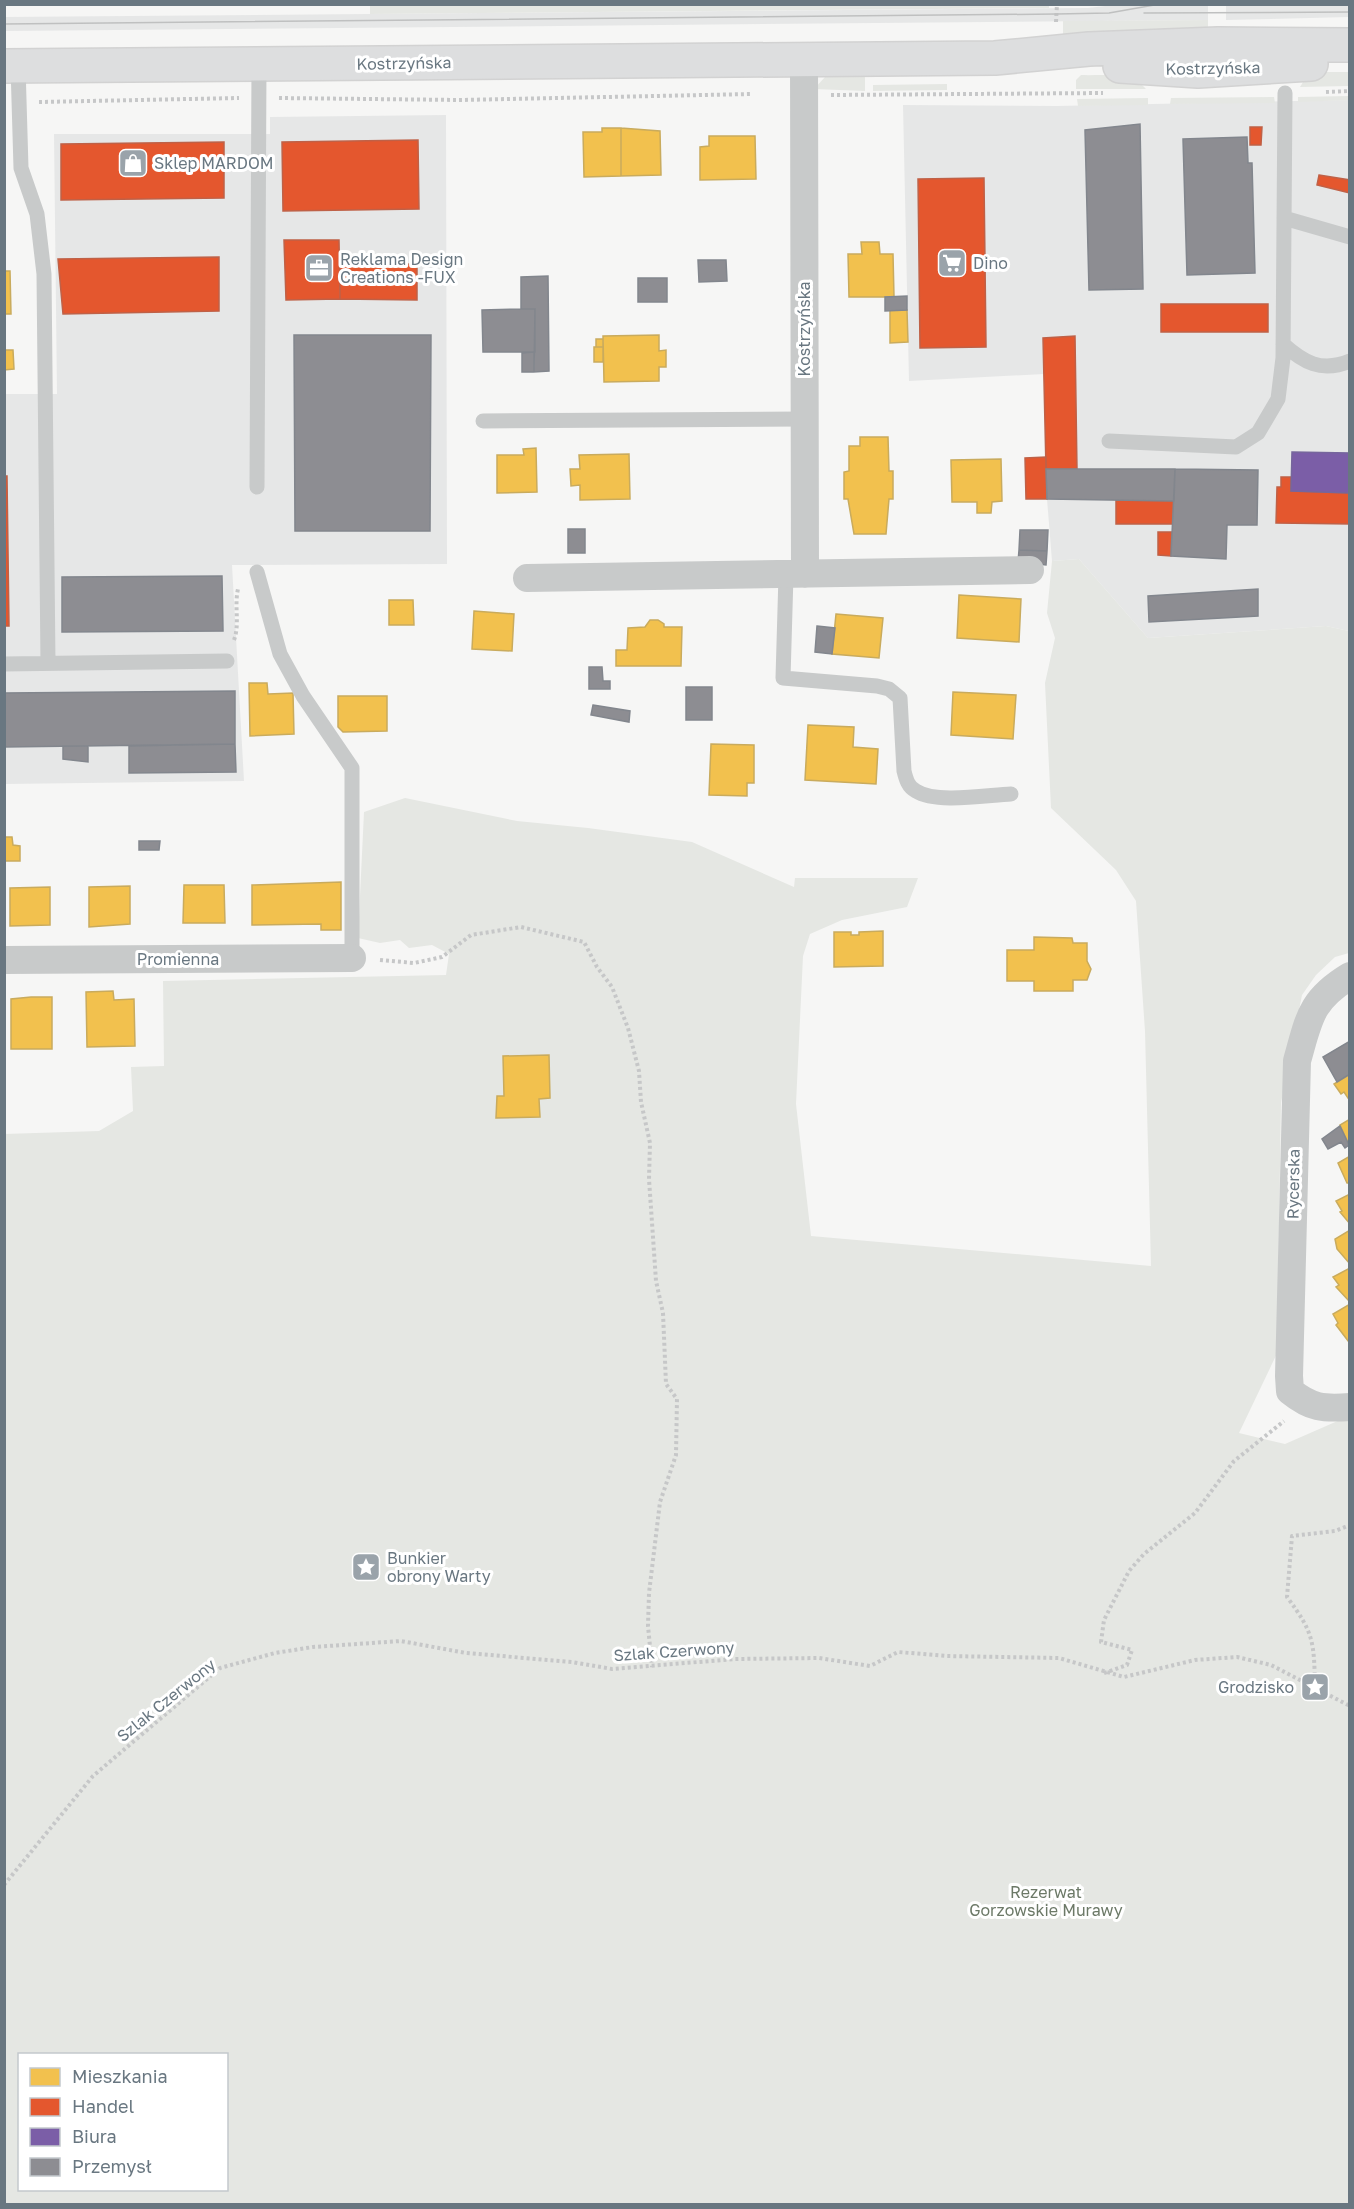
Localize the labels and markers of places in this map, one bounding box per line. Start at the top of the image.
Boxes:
shop icon: Sklep MARDOM [117,147,149,179]
place label: Sklep MARDOM [154,153,274,173]
supermarket icon: Dino [936,247,968,279]
place label: Reklama Design Creations -FUX [340,249,463,287]
office icon: Reklama Design Creations -FUX [303,252,335,284]
place label: Dino [973,253,1008,273]
place label: Bunkier obrony Warty [387,1548,491,1586]
place icon: Bunkier obrony Warty [350,1551,382,1583]
place icon: Grodzisko [1299,1671,1331,1703]
place label: Grodzisko [1218,1677,1294,1697]

